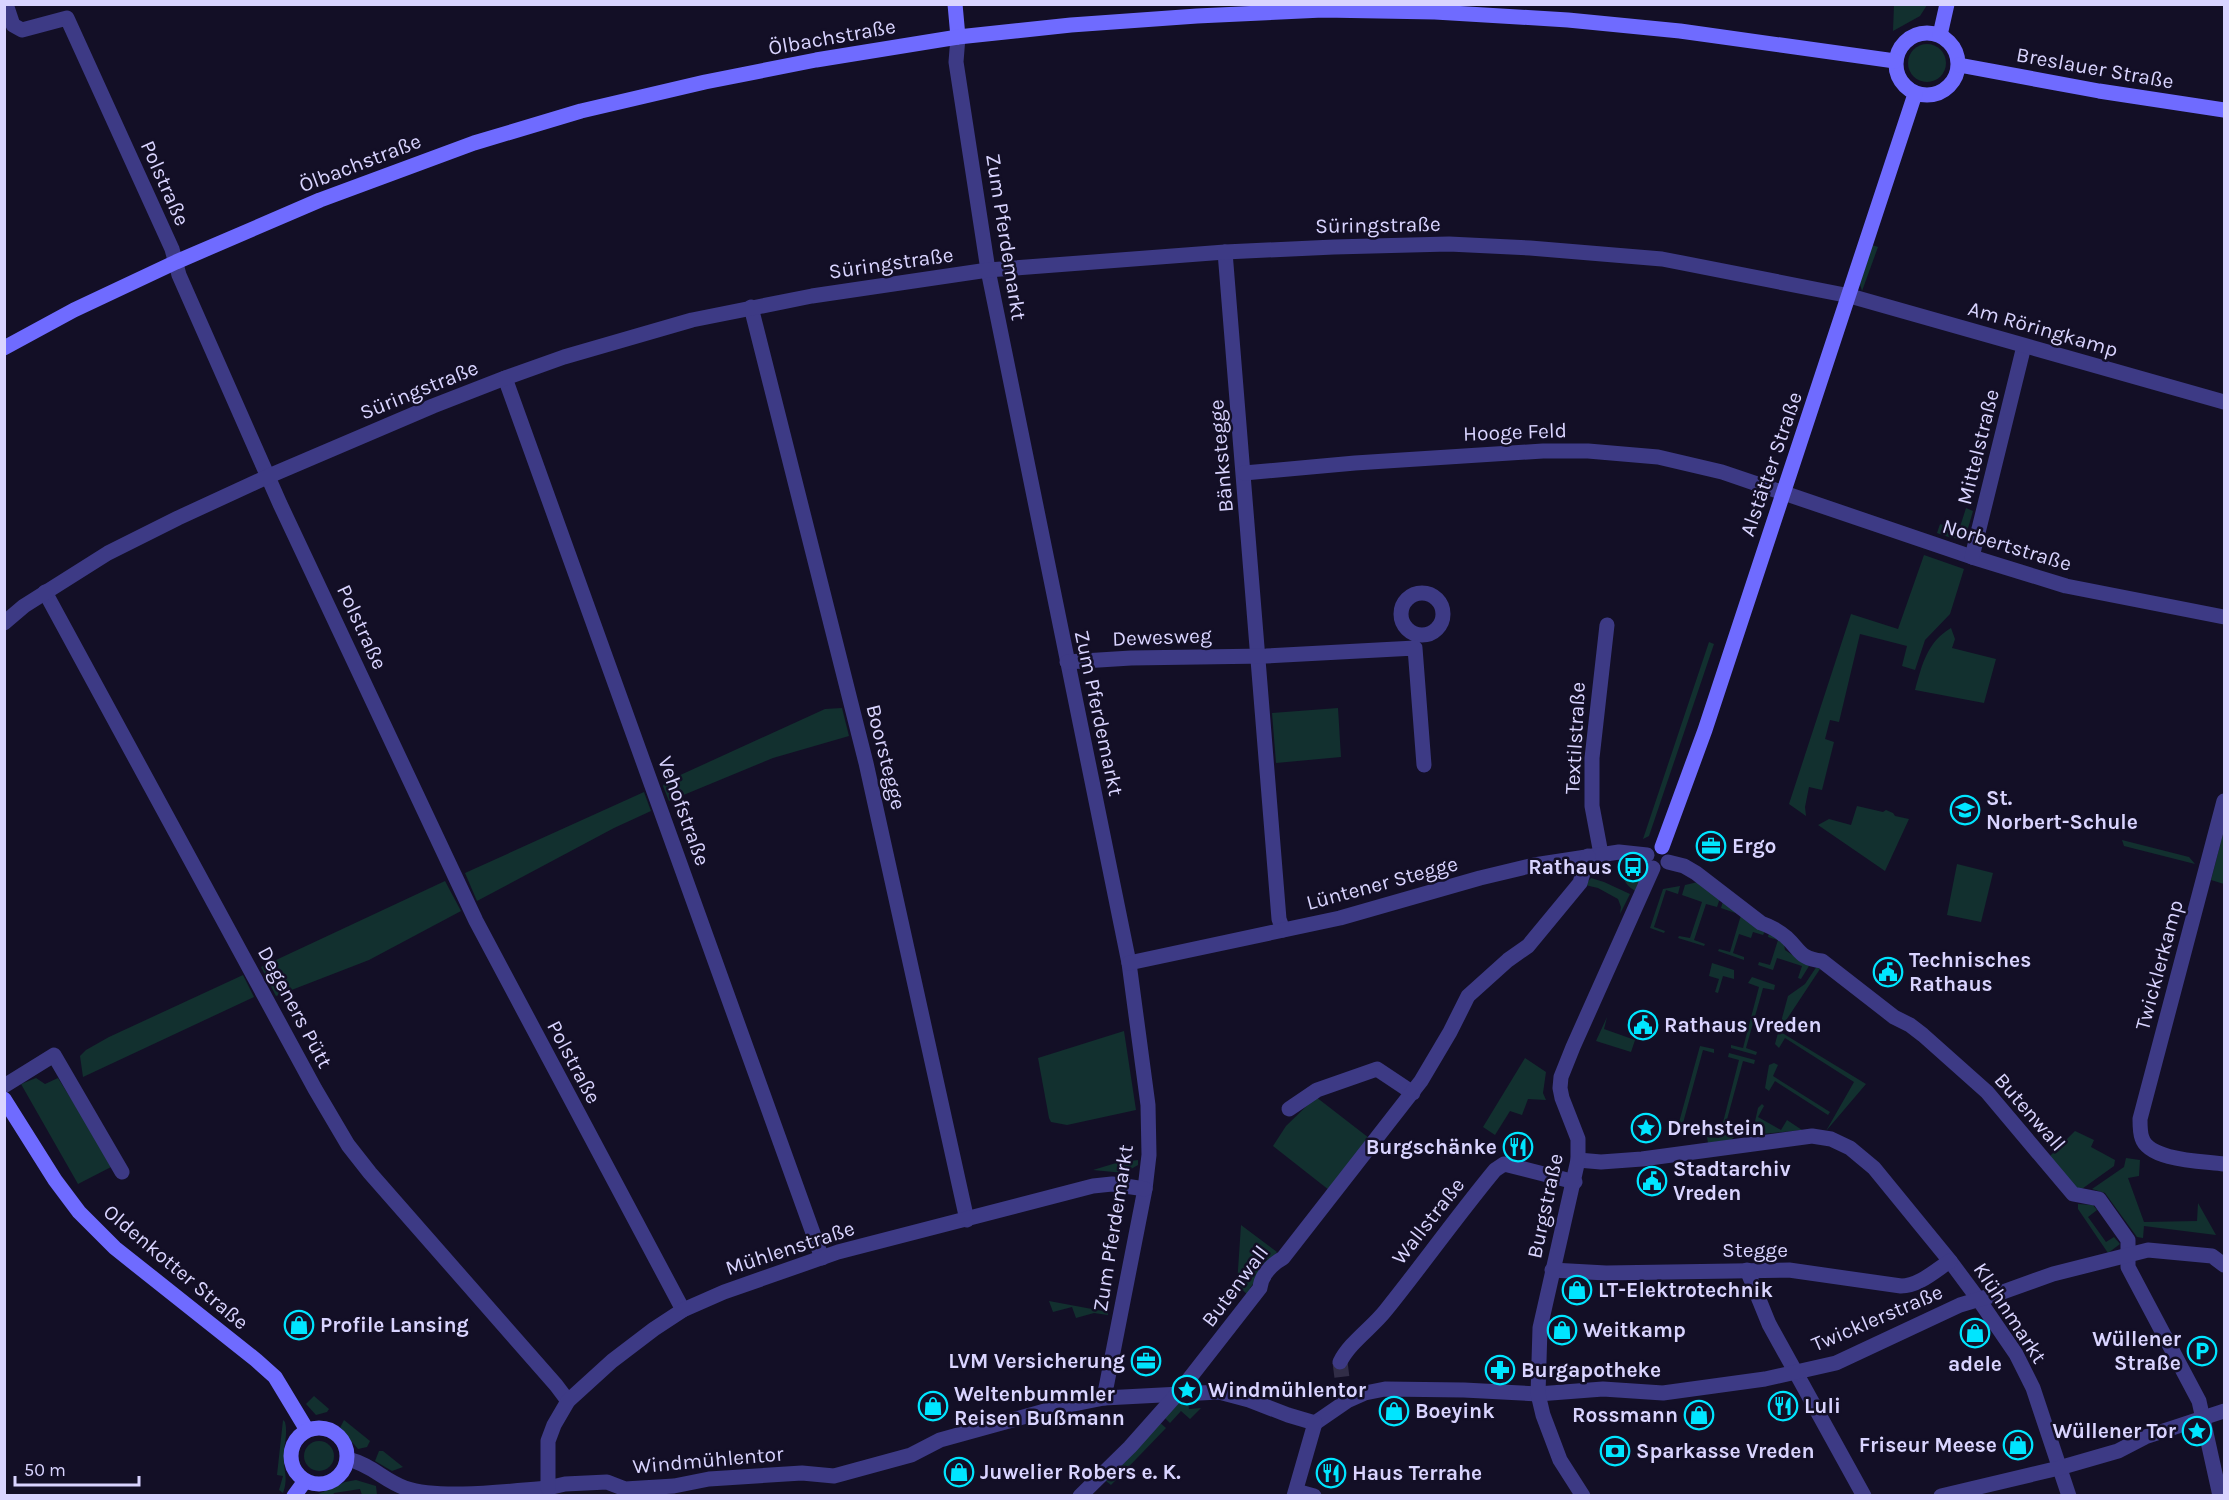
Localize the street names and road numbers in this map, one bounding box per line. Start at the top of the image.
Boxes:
street label: Ölbachstraße [767,14,897,60]
street label: Breslauer Straße [2014,42,2176,94]
street label: Ölbachstraße [296,129,424,197]
street label: Polstraße [136,137,194,229]
street label: Zum Pferdemarkt [981,152,1031,322]
street label: Süringstraße [1315,212,1441,238]
street label: Süringstraße [827,242,955,284]
street label: Am Röringkamp [1965,296,2121,362]
street label: Süringstraße [356,355,482,425]
street label: Mittelstraße [1952,387,2004,507]
street label: Alstätter Straße [1735,389,1807,539]
street label: Bänkstegge [1204,399,1238,513]
street label: Hooge Feld [1463,418,1567,446]
street label: Norbertstraße [1939,514,2075,576]
street label: Polstraße [332,581,392,673]
street label: Dewesweg [1112,623,1212,651]
street label: Zum Pferdemarkt [1070,628,1128,798]
street label: Textilstraße [1560,681,1590,795]
street label: Boorstegge [861,702,911,812]
street label: Vehofstraße [653,753,715,869]
street label: Lüntener Stegge [1304,851,1460,915]
street label: Twicklerkamp [2130,897,2188,1033]
street label: Degeners Pütt [253,942,337,1072]
street label: Polstraße [542,1016,606,1108]
street label: Butenwall [1990,1068,2070,1156]
street label: Zum Pferdemarkt [1088,1143,1138,1313]
street label: Burgstraße [1522,1151,1568,1261]
street label: Wallstraße [1387,1173,1469,1269]
street label: Oldenkotter Straße [99,1200,253,1334]
street label: Mühlenstraße [722,1216,858,1280]
street label: Stegge [1722,1238,1788,1262]
street label: Butenwall [1197,1241,1273,1331]
street label: Klühnmarkt [1969,1258,2051,1368]
street label: Twicklerstraße [1808,1280,1946,1356]
street label: Windmühlentor [632,1441,785,1479]

